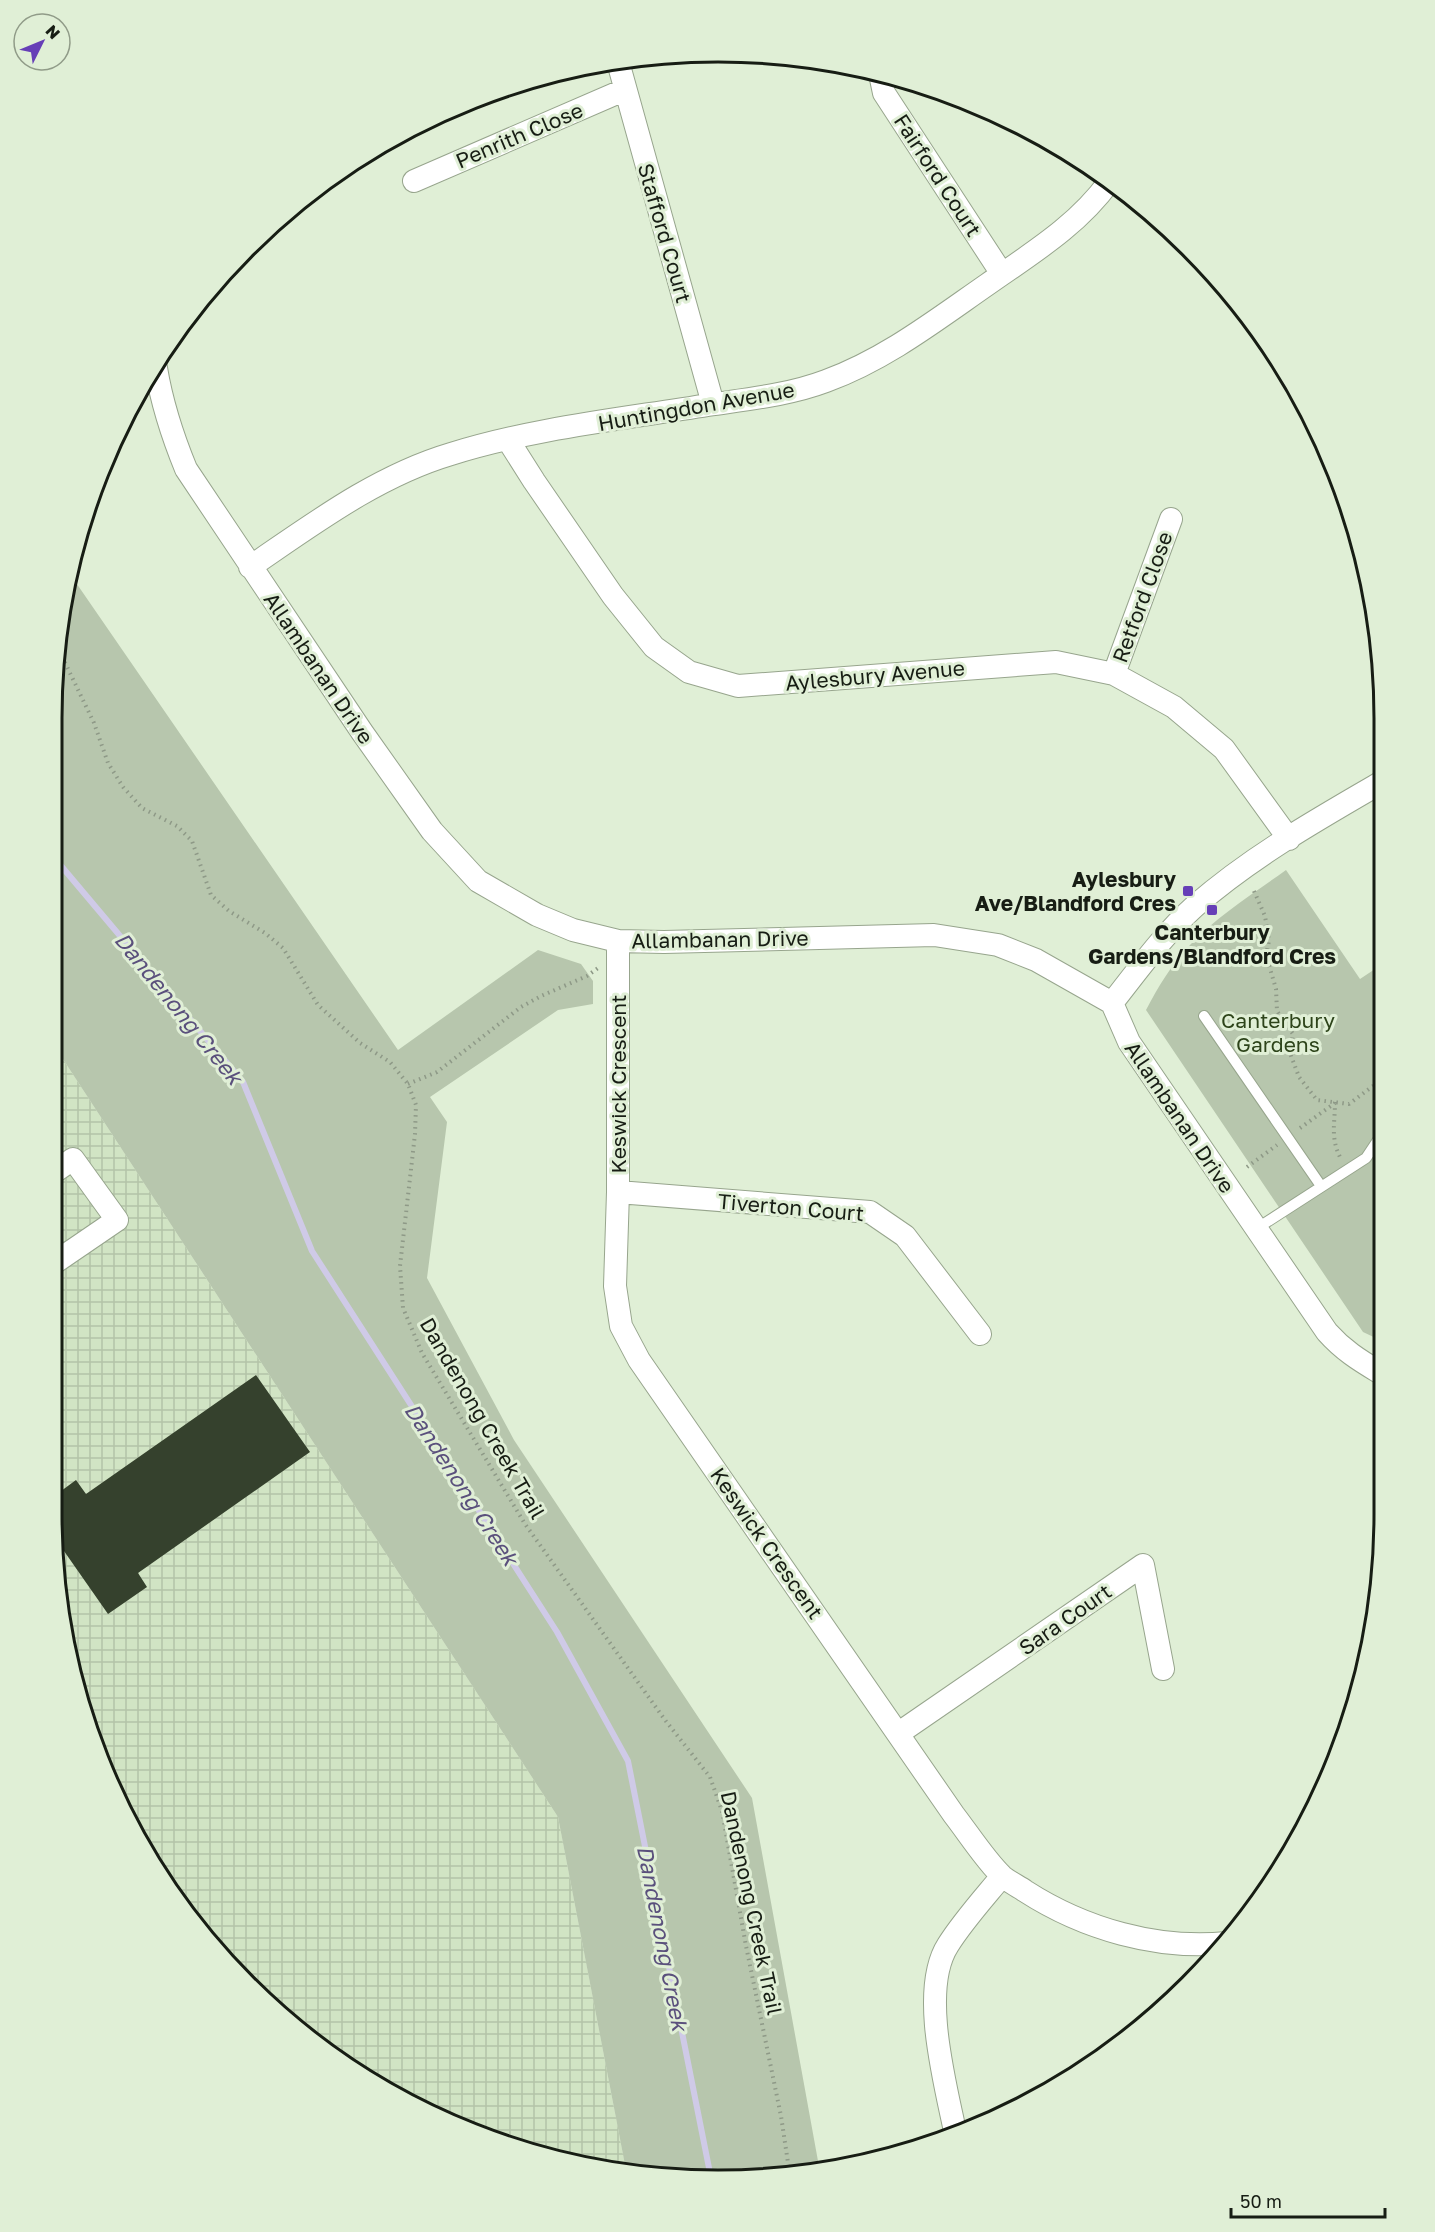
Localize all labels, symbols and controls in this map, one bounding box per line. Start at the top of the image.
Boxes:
north arrow [12,12,72,72]
text: N [42,20,64,43]
street label: Penrith Close [451,97,587,173]
street label: Fairford Court [889,109,987,241]
street label: Stafford Court [633,160,697,306]
street label: Huntingdon Avenue [596,376,796,436]
street label: Retford Close [1106,528,1178,666]
street label: Allambanan Drive [259,587,379,749]
street label: Aylesbury Avenue [784,654,966,696]
place label: Aylesbury Ave/Blandford Cres [975,866,1176,916]
marker: Aylesbury Ave/Blandford Cres [1181,884,1195,898]
marker: Canterbury Gardens/Blandford Cres [1205,903,1219,917]
place label: Canterbury Gardens/Blandford Cres [1088,919,1336,969]
street label: Allambanan Drive [631,924,809,954]
water label: Dandenong Creek [109,926,250,1092]
street label: Keswick Crescent [605,995,631,1173]
park label: Canterbury Gardens [1221,1007,1335,1057]
street label: Allambanan Drive [1120,1036,1240,1198]
street label: Tiverton Court [717,1188,865,1226]
street label: Dandenong Creek Trail [415,1313,551,1523]
water label: Dandenong Creek [400,1398,524,1570]
street label: Keswick Crescent [705,1462,829,1624]
street label: Sara Court [1014,1578,1116,1660]
street label: Dandenong Creek Trail [716,1789,788,2017]
water label: Dandenong Creek [632,1843,695,2035]
scale bar [1231,2181,1386,2219]
text: 50 m [1240,2190,1282,2212]

